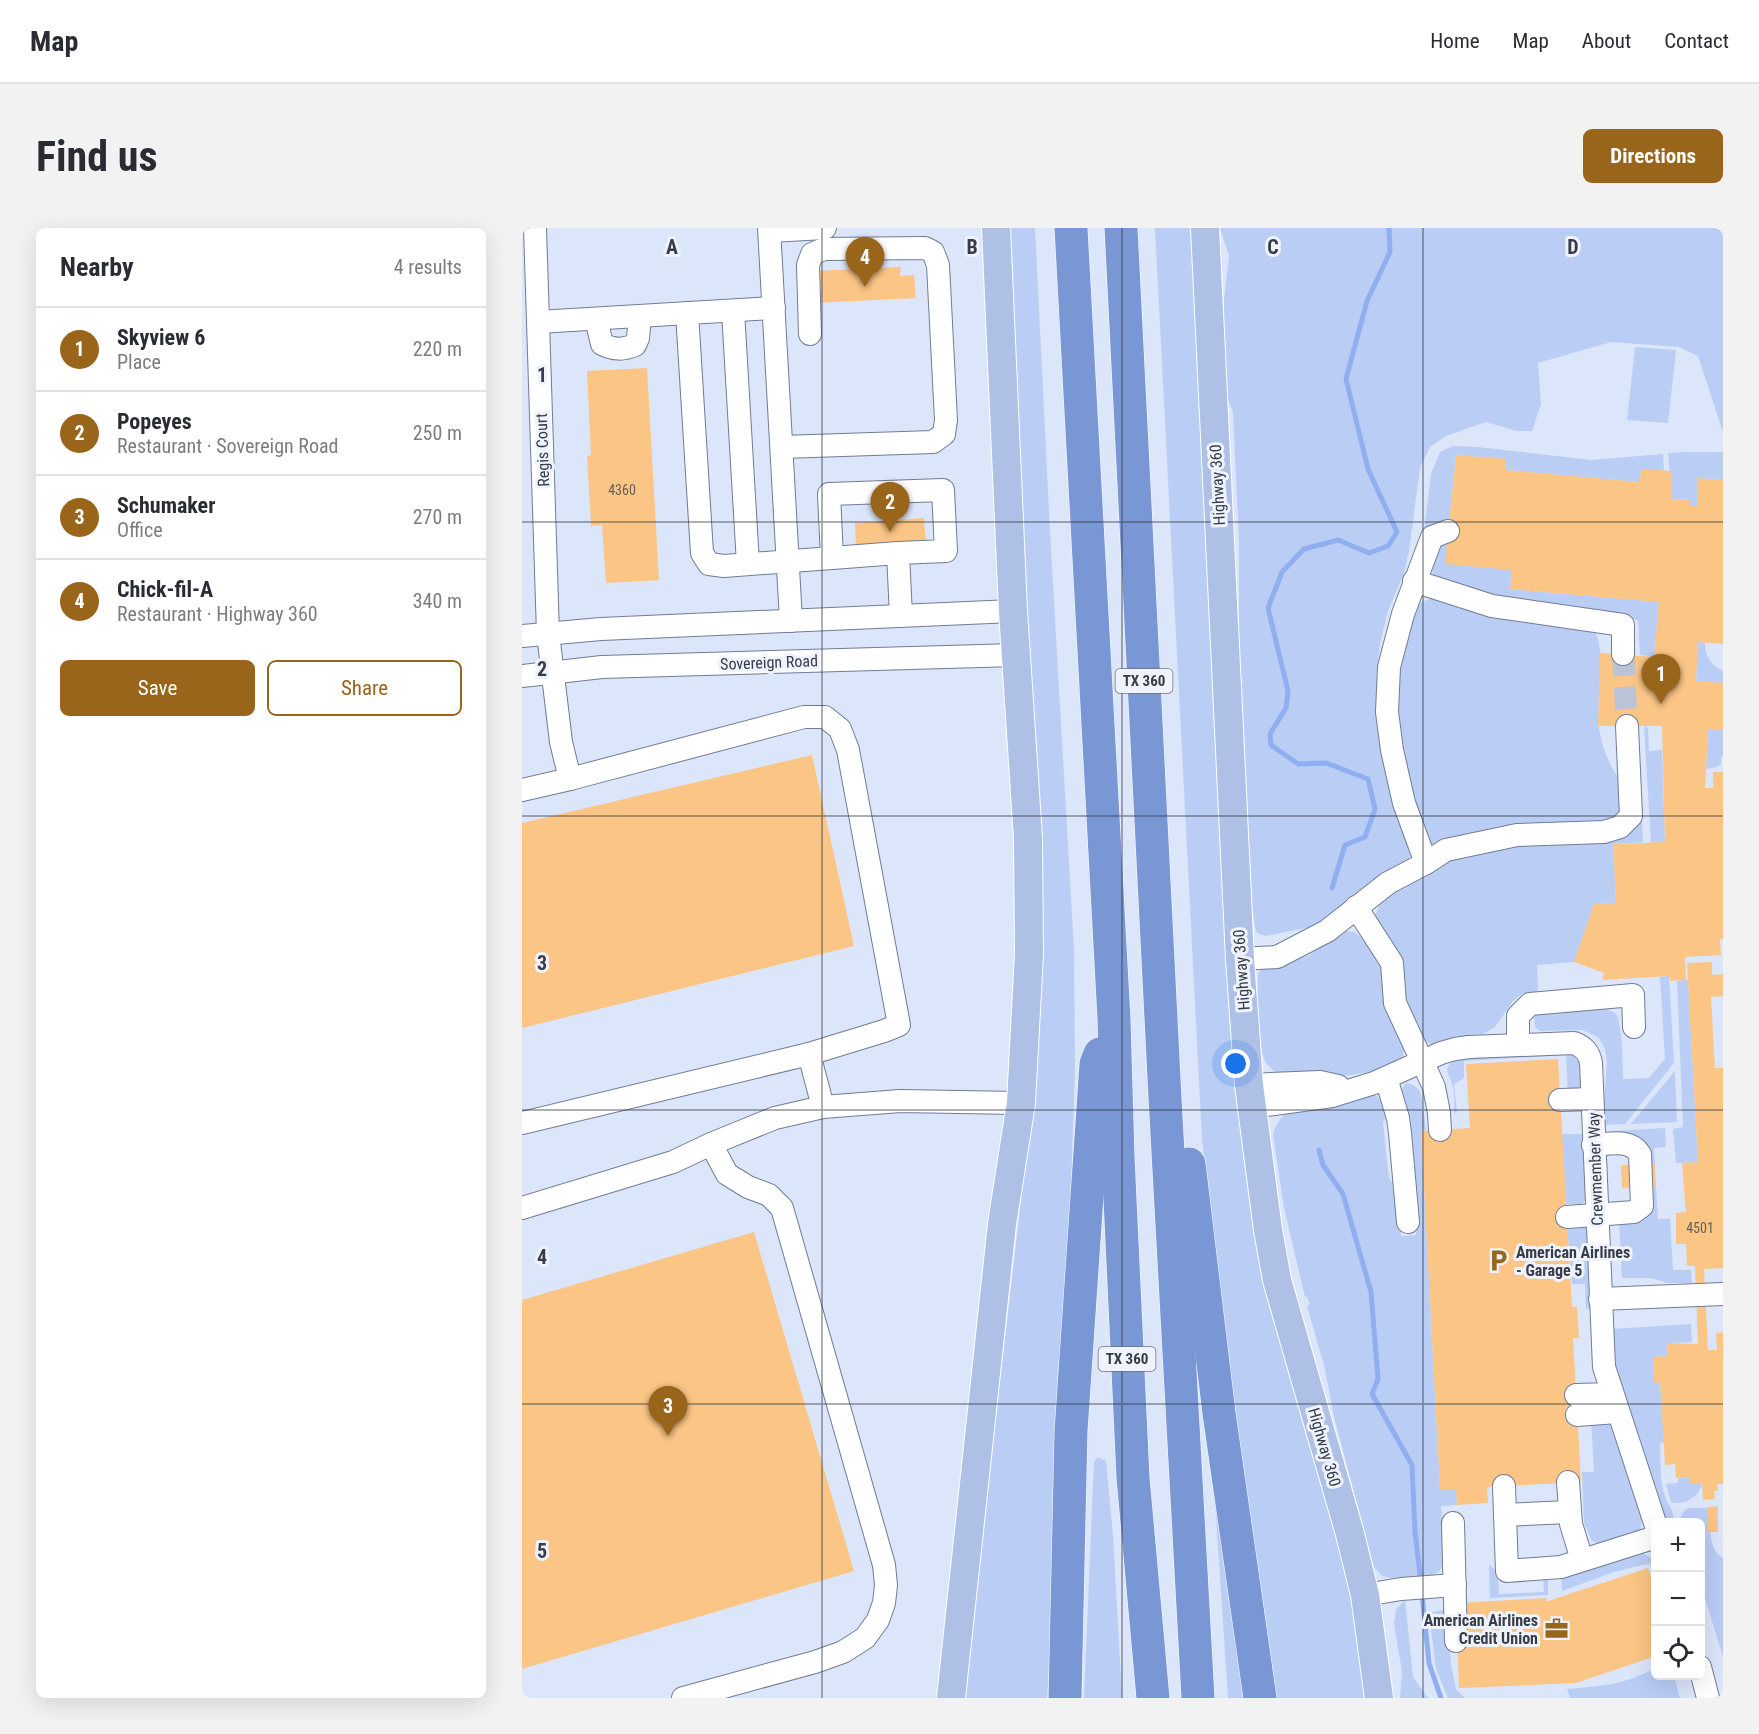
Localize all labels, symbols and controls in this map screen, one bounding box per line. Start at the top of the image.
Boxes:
text: Map [30,25,78,58]
text: Home [1430,29,1480,53]
text: Map [1513,29,1549,53]
text: About [1582,29,1631,53]
text: Contact [1664,29,1729,53]
button: Directions [1583,129,1723,183]
text: Find us [36,132,157,181]
text: A [666,235,678,259]
text: B [966,235,978,259]
text: C [1267,235,1279,259]
text: D [1567,235,1579,259]
pin: 4 [846,238,884,287]
text: Nearby [60,252,134,282]
text: 4 results [394,255,462,279]
text: Skyview 6 [117,325,205,350]
text: 1 [74,337,85,361]
text: 220 m [413,337,462,361]
text: Place [117,350,161,374]
text: 1 [537,363,547,387]
text: Popeyes [117,409,192,434]
street label: Regis Court [532,413,553,487]
text: 2 [74,421,85,445]
text: 250 m [413,421,462,445]
text: Restaurant · Sovereign Road [117,434,338,458]
street label: Highway 360 [1206,444,1229,526]
house number: 4360 [608,482,636,498]
pin: 2 [870,482,910,532]
text: Schumaker [117,493,215,518]
text: 3 [74,505,85,529]
text: 270 m [413,505,462,529]
text: Office [117,518,163,542]
text: Chick-fil-A [117,577,213,602]
text: 4 [74,589,85,613]
text: 340 m [413,589,462,613]
text: Restaurant · Highway 360 [117,602,318,626]
street label: Sovereign Road [720,651,818,674]
pin: 1 [1642,654,1680,704]
text: 2 [537,657,547,681]
button: Save [60,660,255,716]
button: Share [267,660,462,716]
road number: TX 360 [1116,669,1172,693]
street label: Highway 360 [1229,929,1254,1011]
text: 3 [537,951,547,975]
your location [1221,1049,1250,1078]
street label: Crewmember Way [1584,1112,1607,1226]
house number: 4501 [1686,1220,1714,1236]
place label: American Airlines - Garage 5 [1516,1243,1630,1280]
text: 4 [537,1245,547,1269]
parking icon: American Airlines - Garage 5 [1485,1248,1511,1274]
road number: TX 360 [1098,1347,1156,1371]
pin: 3 [648,1386,688,1436]
street label: Highway 360 [1304,1405,1345,1489]
map controls [1651,1518,1705,1680]
button: + [1651,1518,1705,1572]
text: 5 [537,1539,547,1563]
button: − [1651,1572,1705,1626]
place label: American Airlines Credit Union [1424,1611,1538,1648]
office icon: American Airlines Credit Union [1543,1616,1569,1642]
button: locate [1651,1626,1705,1680]

